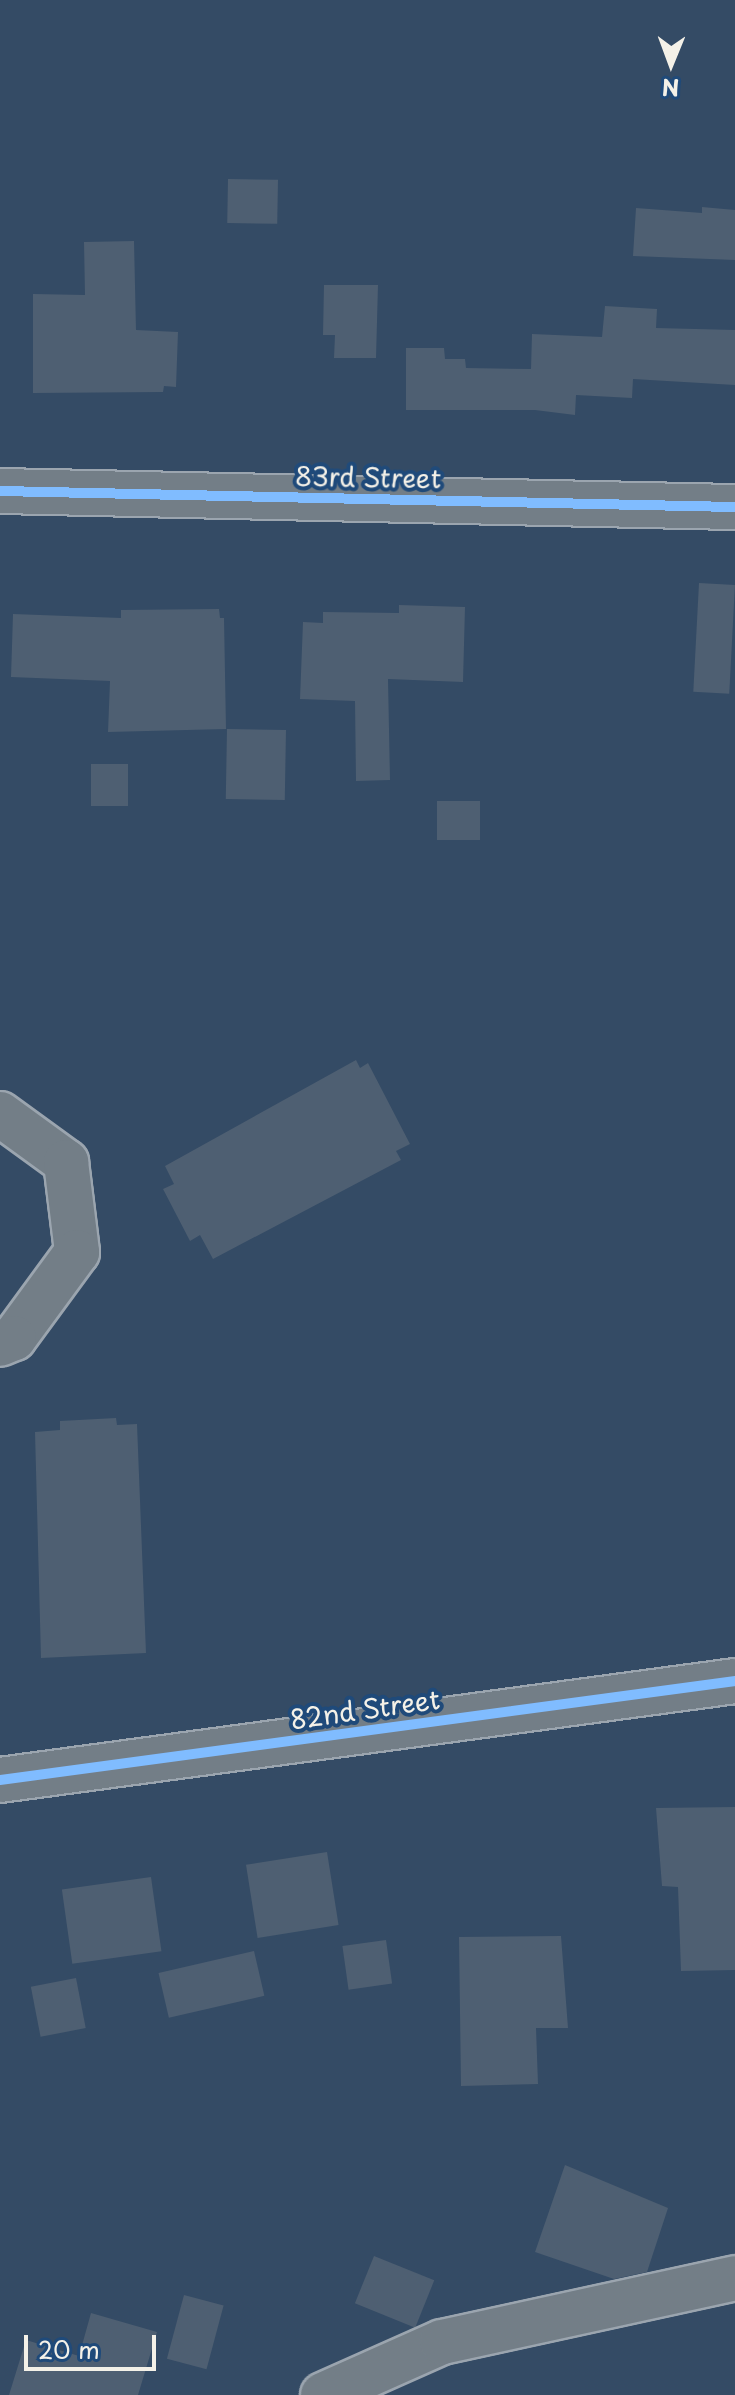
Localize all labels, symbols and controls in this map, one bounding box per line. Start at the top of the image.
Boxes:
north arrow [631,24,711,104]
text: N [662,72,680,105]
street label: 83rd Street [294,460,442,494]
street label: 82nd Street [288,1683,442,1735]
scale bar [28,2319,160,2369]
text: 20 m [38,2331,100,2367]

